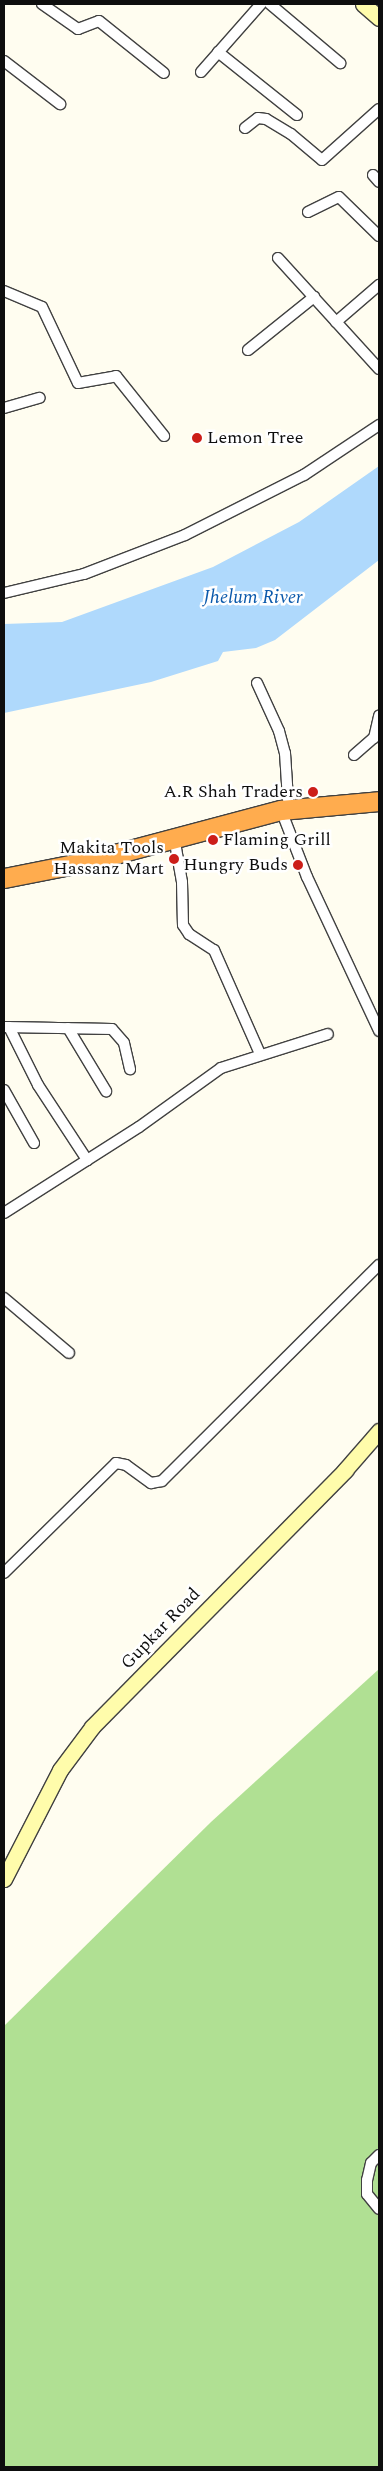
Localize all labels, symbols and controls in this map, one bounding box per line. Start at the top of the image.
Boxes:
place label: Lemon Tree [207,427,303,449]
marker: Lemon Tree [191,432,203,444]
water label: Jhelum River [203,587,303,609]
place label: A.R Shah Traders [164,781,303,803]
marker: A.R Shah Traders [307,786,319,798]
place label: Flaming Grill [223,829,331,851]
marker: Flaming Grill [207,834,219,846]
place label: Makita Tools Hassanz Mart [53,838,164,881]
marker: Makita Tools Hassanz Mart [168,853,180,865]
place label: Hungry Buds [183,854,288,876]
marker: Hungry Buds [292,859,304,871]
street label: Gupkar Road [117,1584,205,1674]

